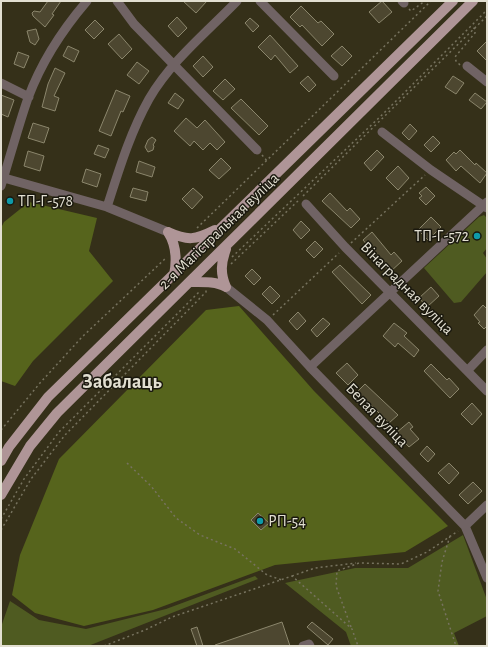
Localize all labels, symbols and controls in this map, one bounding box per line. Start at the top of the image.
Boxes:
street label: 2-я Магістральная вуліца [156,170,283,293]
place label: ТП-Г-578 [18,193,73,209]
marker: ТП-Г-578 [5,196,15,206]
place label: ТП-Г-572 [414,228,469,244]
marker: ТП-Г-572 [472,231,482,241]
street label: Вінаградная вуліца [357,239,456,338]
district label: Забалаць [82,372,162,392]
street label: Белая вуліца [342,380,411,451]
place label: РП-54 [268,513,306,529]
marker: РП-54 [255,516,265,526]

